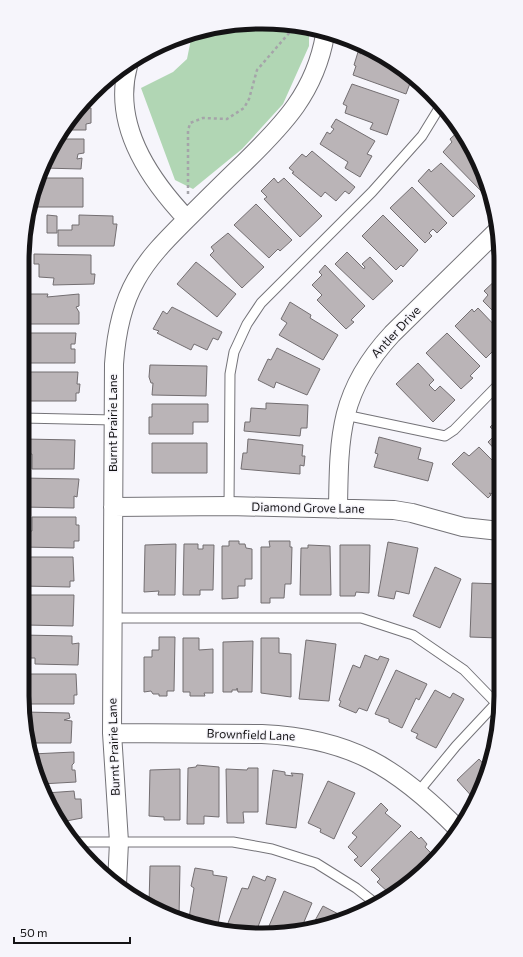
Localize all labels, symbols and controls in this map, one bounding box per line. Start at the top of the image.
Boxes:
street label: Antler Drive [368,303,423,360]
street label: Burnt Prairie Lane [105,374,119,472]
street label: Diamond Grove Lane [251,499,365,515]
street label: Burnt Prairie Lane [104,698,122,796]
street label: Brownfield Lane [207,725,296,743]
scale bar [14,919,130,945]
text: 50 m [20,925,48,939]

